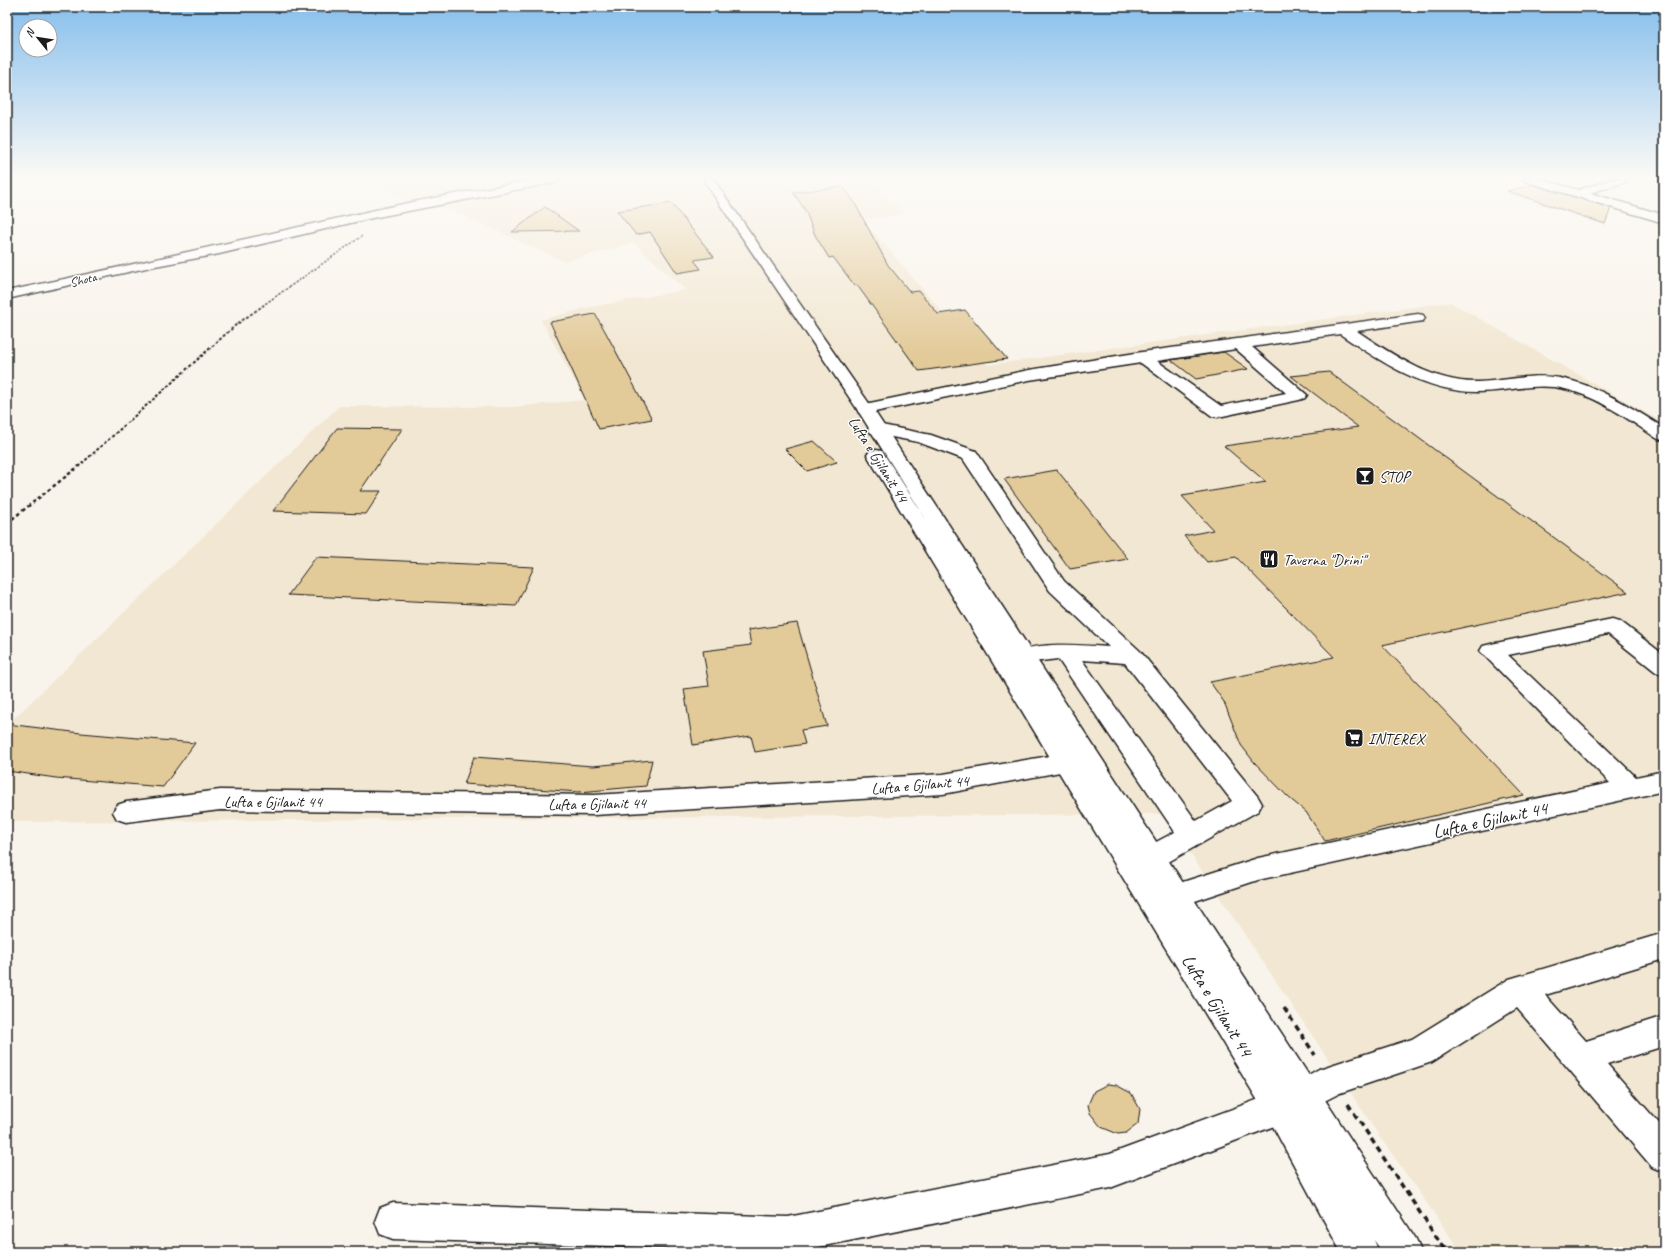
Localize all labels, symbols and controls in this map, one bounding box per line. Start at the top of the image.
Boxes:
north arrow [18,18,58,58]
text: N [22,25,38,39]
street label: Shota [68,269,99,291]
street label: Lufta e Gjilanit 44 [844,413,914,508]
bar icon: STOP [1354,465,1376,487]
place label: STOP [1379,467,1412,487]
restaurant icon: Taverna "Drini" [1258,548,1280,570]
place label: Taverna "Drini" [1283,550,1369,570]
supermarket icon: INTEREX [1343,727,1365,749]
place label: INTEREX [1368,729,1427,749]
street label: Lufta e Gjilanit 44 [870,771,971,799]
street label: Lufta e Gjilanit 44 [224,792,324,812]
street label: Lufta e Gjilanit 44 [548,793,648,815]
street label: Lufta e Gjilanit 44 [1431,796,1552,844]
street label: Lufta e Gjilanit 44 [1176,950,1259,1063]

